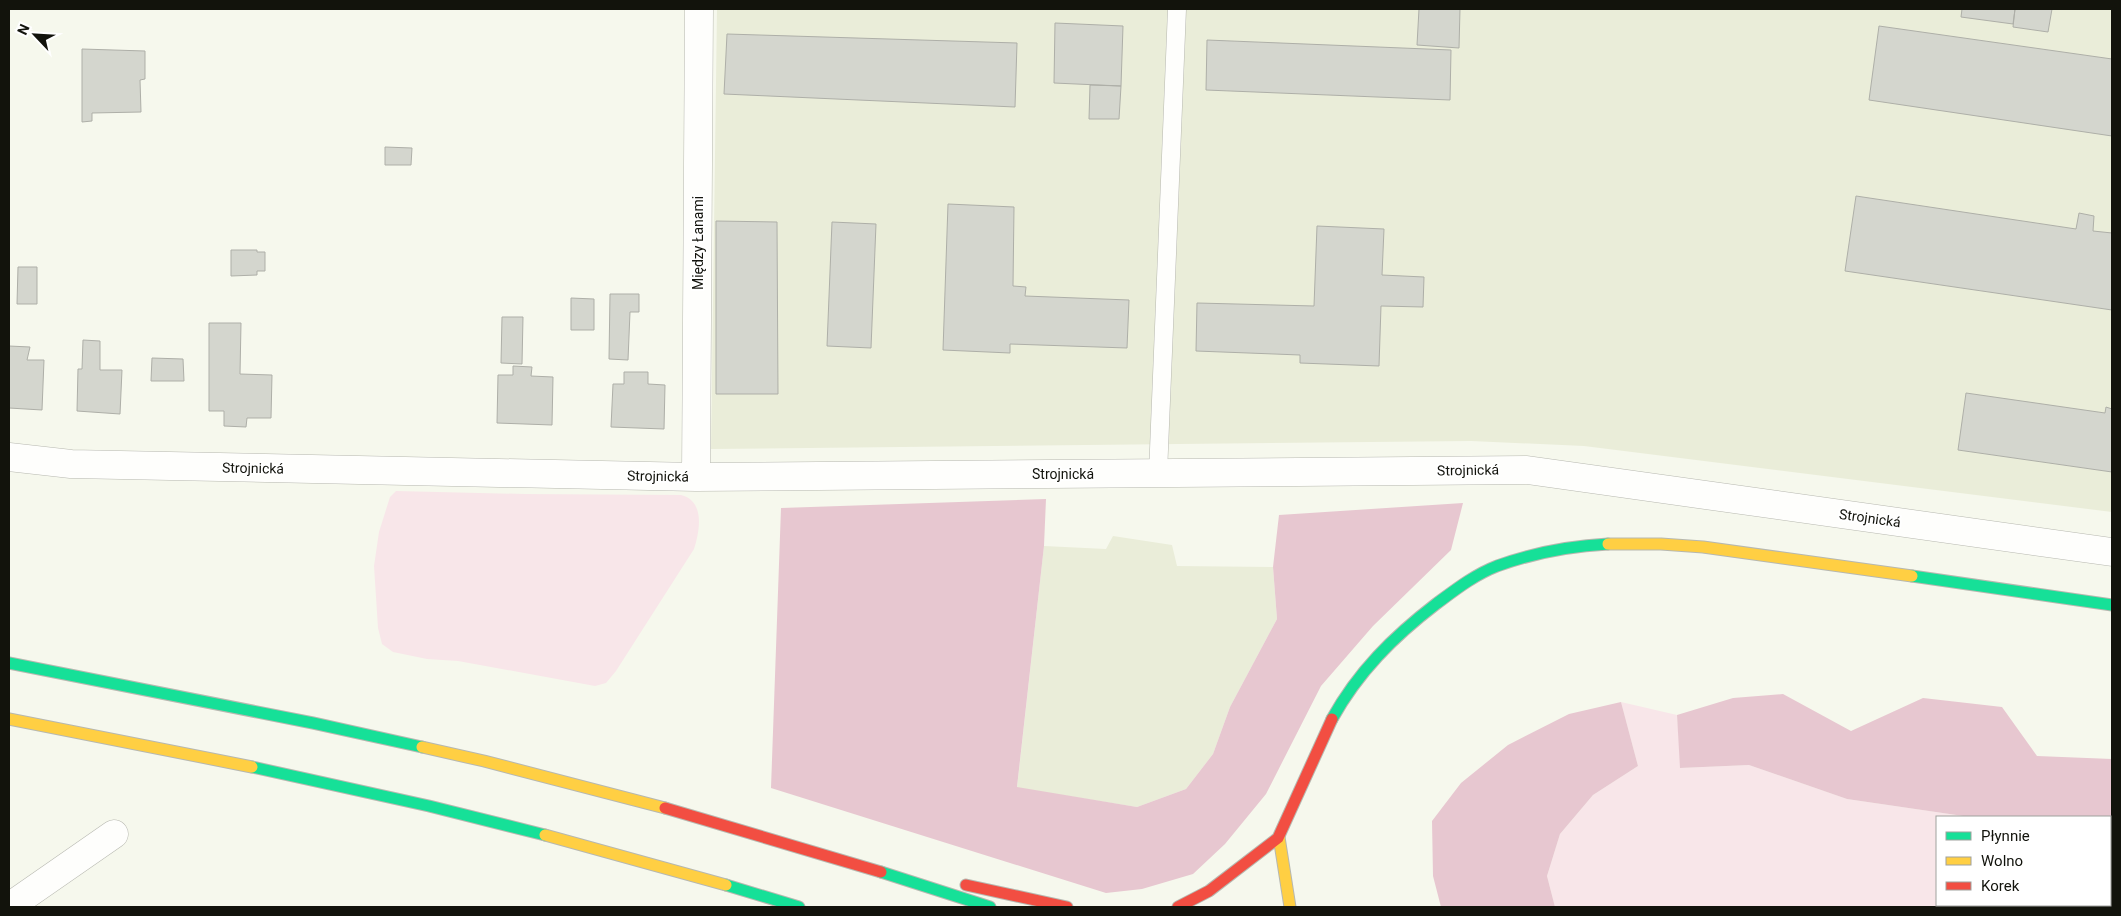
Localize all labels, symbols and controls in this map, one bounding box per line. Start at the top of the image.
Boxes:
north arrow [10,10,60,60]
text: N [14,22,33,37]
street label: Między Łanami [690,196,706,290]
street label: Strojnická [222,459,284,477]
street label: Strojnická [1437,461,1499,479]
street label: Strojnická [1032,466,1094,482]
street label: Strojnická [627,467,689,485]
street label: Strojnická [1838,506,1902,530]
legend [1936,816,2111,906]
text: Płynnie [1981,827,2030,845]
text: Wolno [1981,852,2023,870]
text: Korek [1981,877,2020,895]

